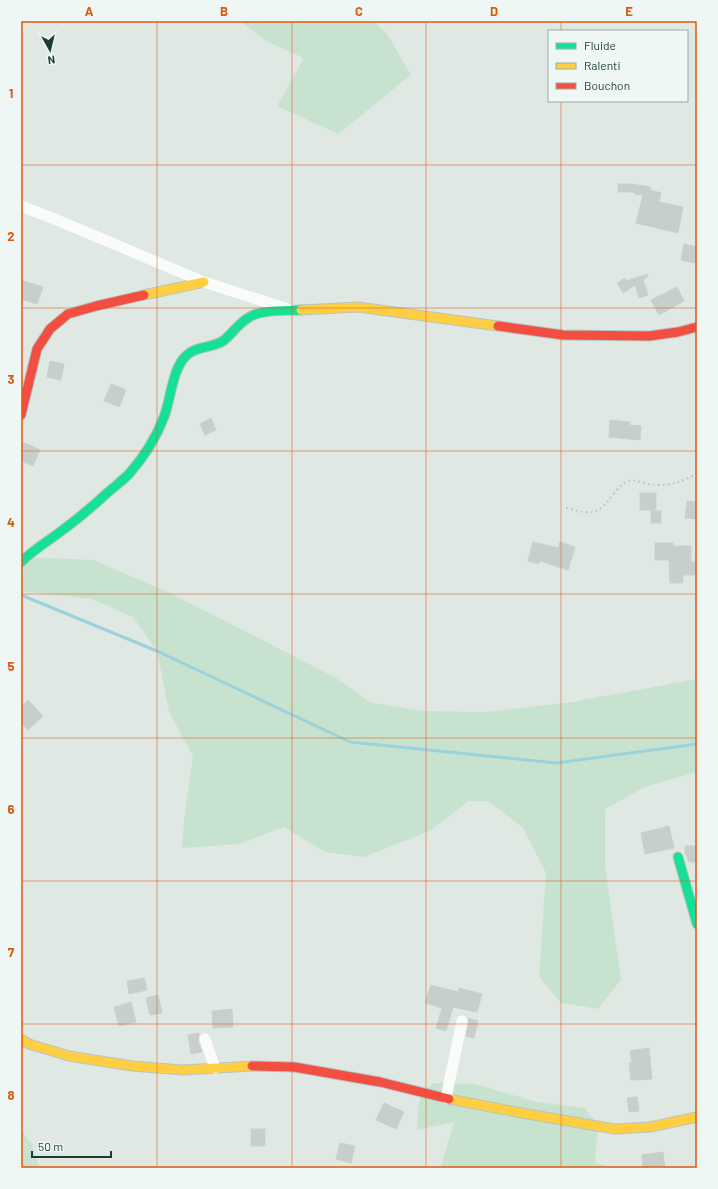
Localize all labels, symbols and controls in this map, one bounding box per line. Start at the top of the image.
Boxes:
text: A [85,3,94,19]
text: B [220,3,228,19]
text: C [355,3,363,19]
text: D [490,3,498,19]
text: E [625,3,633,19]
north arrow [30,30,70,70]
legend [548,30,688,102]
text: Fluide [584,38,616,52]
text: N [47,53,56,67]
text: Ralenti [584,58,621,72]
text: Bouchon [584,78,630,92]
text: 1 [9,85,13,101]
text: 2 [7,228,15,244]
text: 3 [7,371,15,387]
text: 4 [7,514,15,530]
text: 5 [7,658,15,674]
text: 6 [8,801,15,817]
text: 7 [8,944,15,960]
text: 8 [7,1087,15,1103]
scale bar [32,1133,111,1159]
text: 50 m [38,1139,63,1153]

